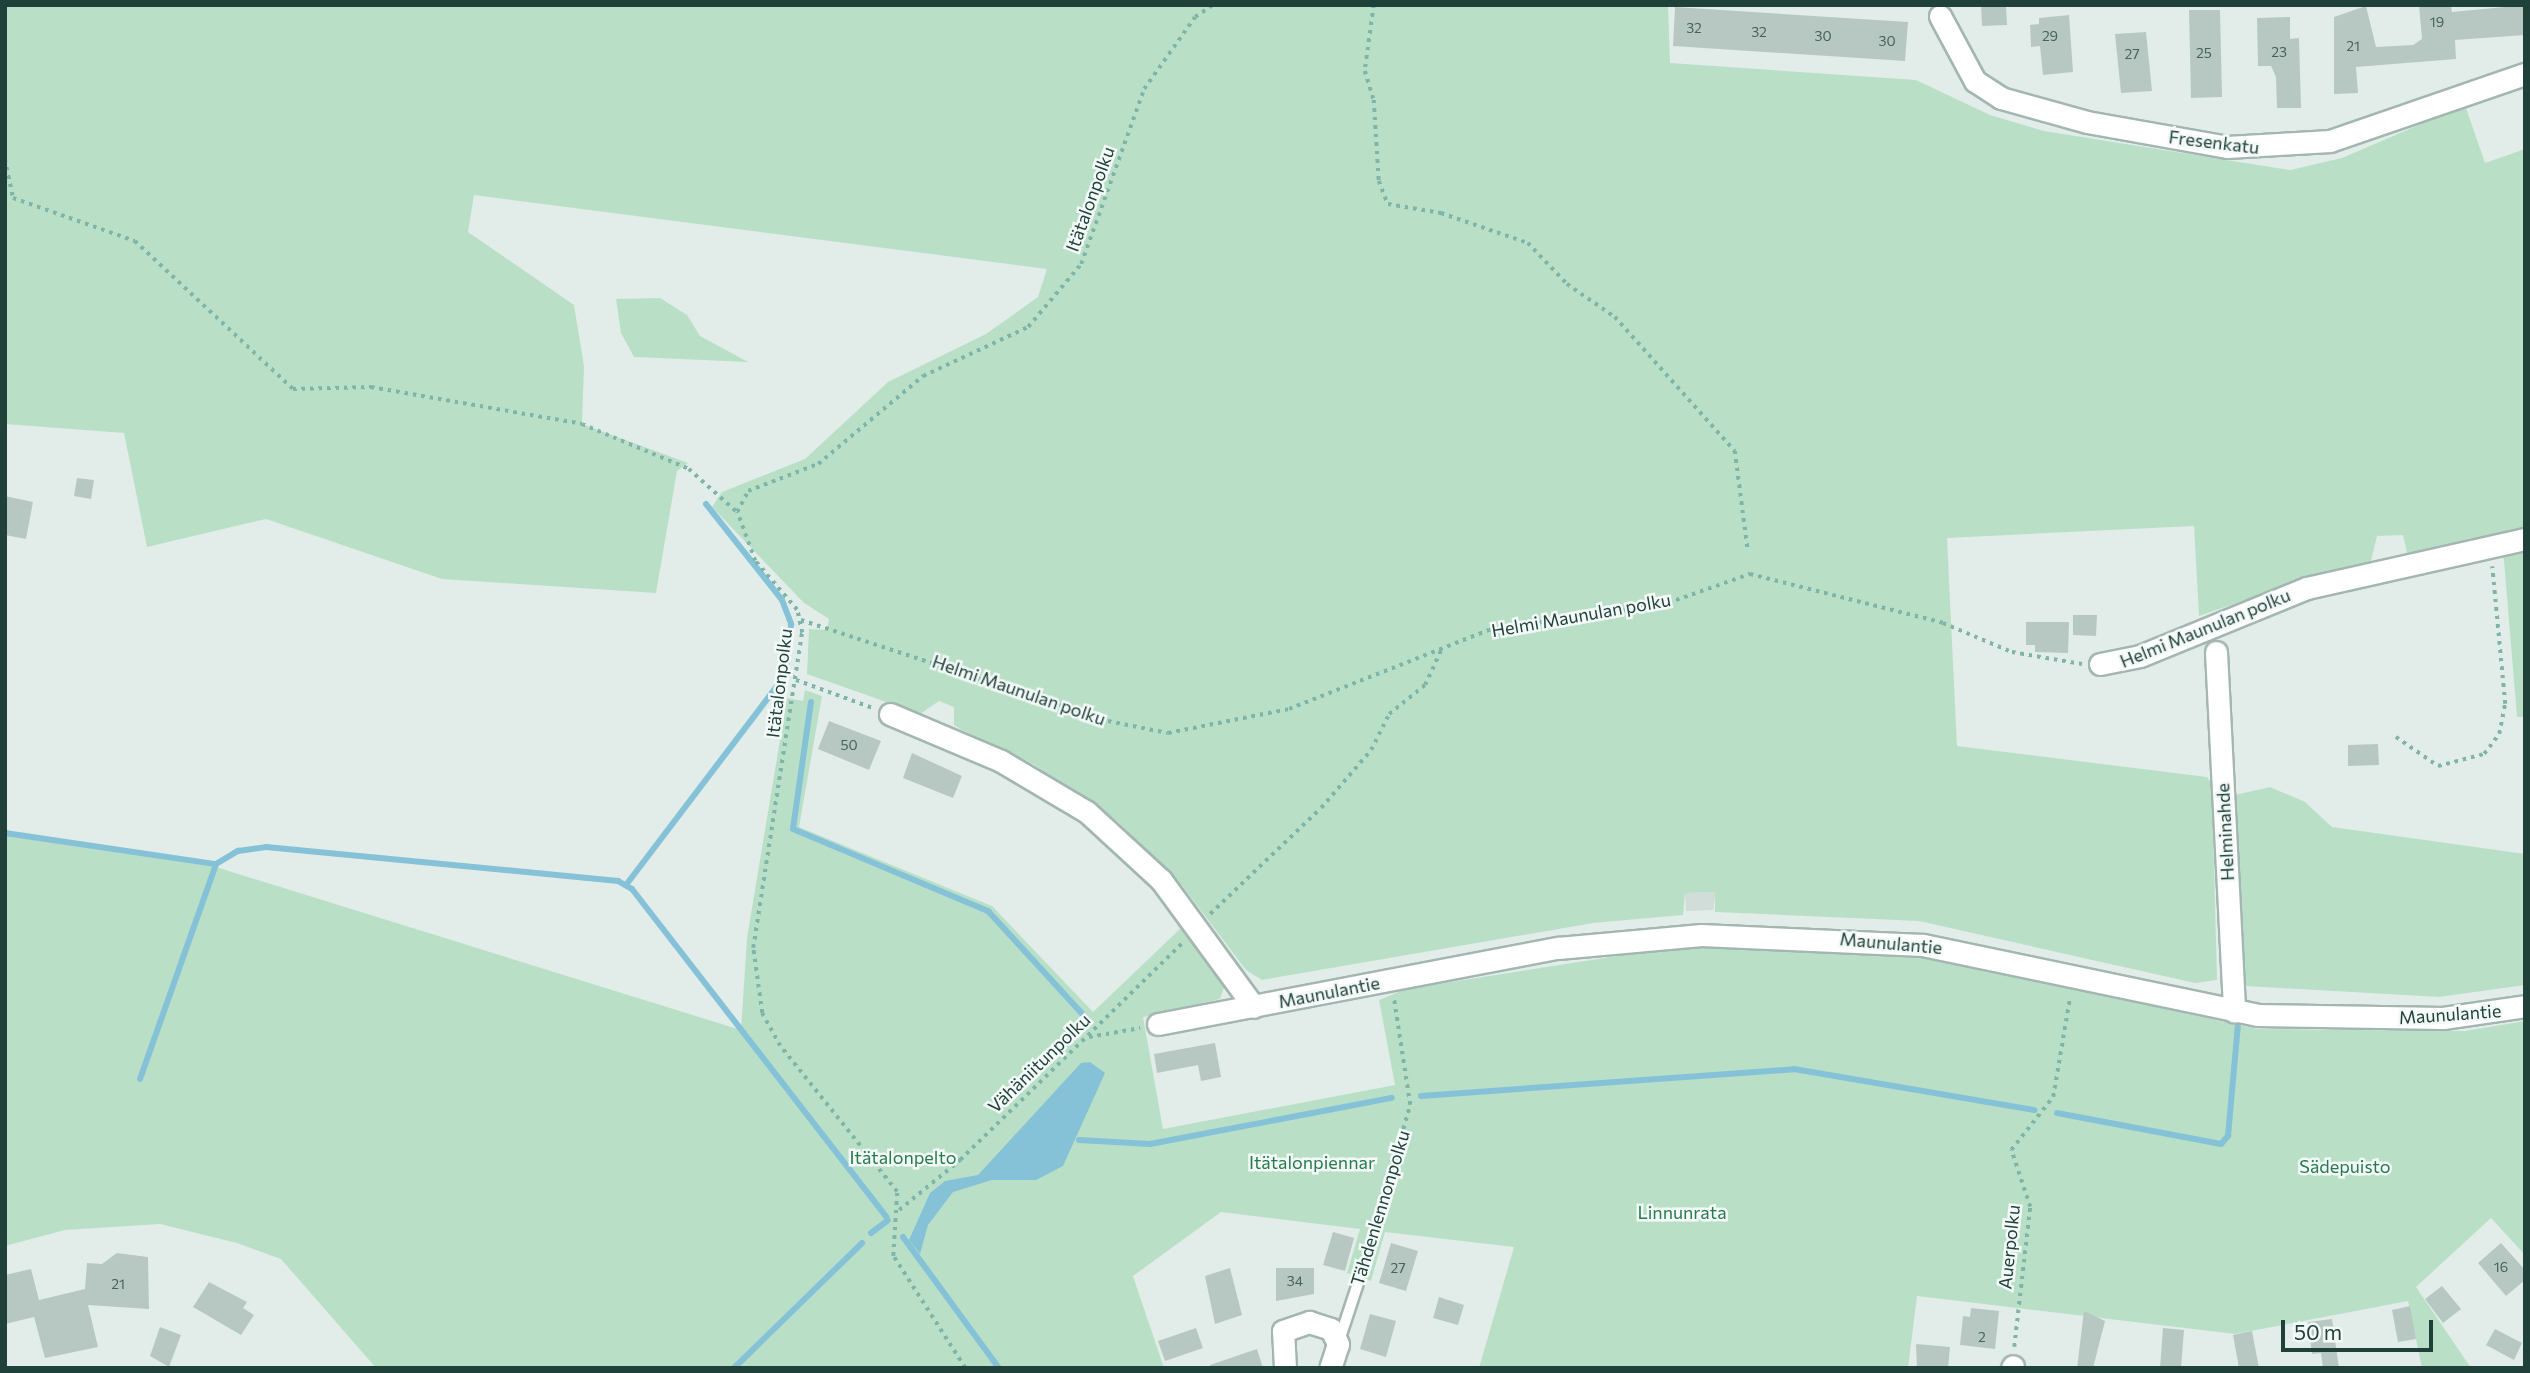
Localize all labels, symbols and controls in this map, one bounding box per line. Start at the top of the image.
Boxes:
house number: 19 [2430,14,2444,30]
house number: 32 [1686,20,1702,36]
house number: 32 [1751,24,1767,40]
house number: 30 [1814,28,1832,44]
house number: 29 [2042,28,2058,44]
house number: 30 [1878,33,1896,49]
house number: 21 [2346,38,2360,54]
house number: 23 [2271,44,2287,60]
house number: 25 [2196,45,2212,61]
house number: 27 [2124,46,2140,62]
street label: Fresenkatu [2168,126,2260,158]
street label: Itätalonpolku [1061,144,1119,254]
street label: Helmi Maunulan polku [2117,584,2293,672]
street label: Helmi Maunulan polku [1490,589,1672,641]
street label: Itätalonpolku [762,627,796,739]
street label: Helmi Maunulan polku [930,650,1108,730]
house number: 50 [840,737,858,753]
street label: Helminahde [2212,783,2238,881]
street label: Maunulantie [1839,928,1943,958]
street label: Maunulantie [1277,972,1381,1012]
street label: Maunulantie [2398,1000,2502,1028]
street label: Vähäniitunpolku [983,1009,1095,1117]
street label: Tähdenlennonpolku [1346,1128,1414,1288]
park label: Itätalonpelto [850,1146,956,1168]
park label: Itätalonpiennar [1249,1151,1375,1173]
park label: Sädepuisto [2299,1155,2391,1177]
park label: Linnunrata [1637,1201,1727,1223]
street label: Auerpolku [1994,1204,2024,1290]
house number: 16 [2494,1259,2508,1275]
house number: 27 [1390,1260,1406,1276]
house number: 34 [1287,1273,1303,1289]
house number: 21 [111,1276,125,1292]
scale bar [2285,1306,2437,1350]
text: 50 m [2294,1319,2342,1344]
house number: 2 [1978,1329,1986,1345]

